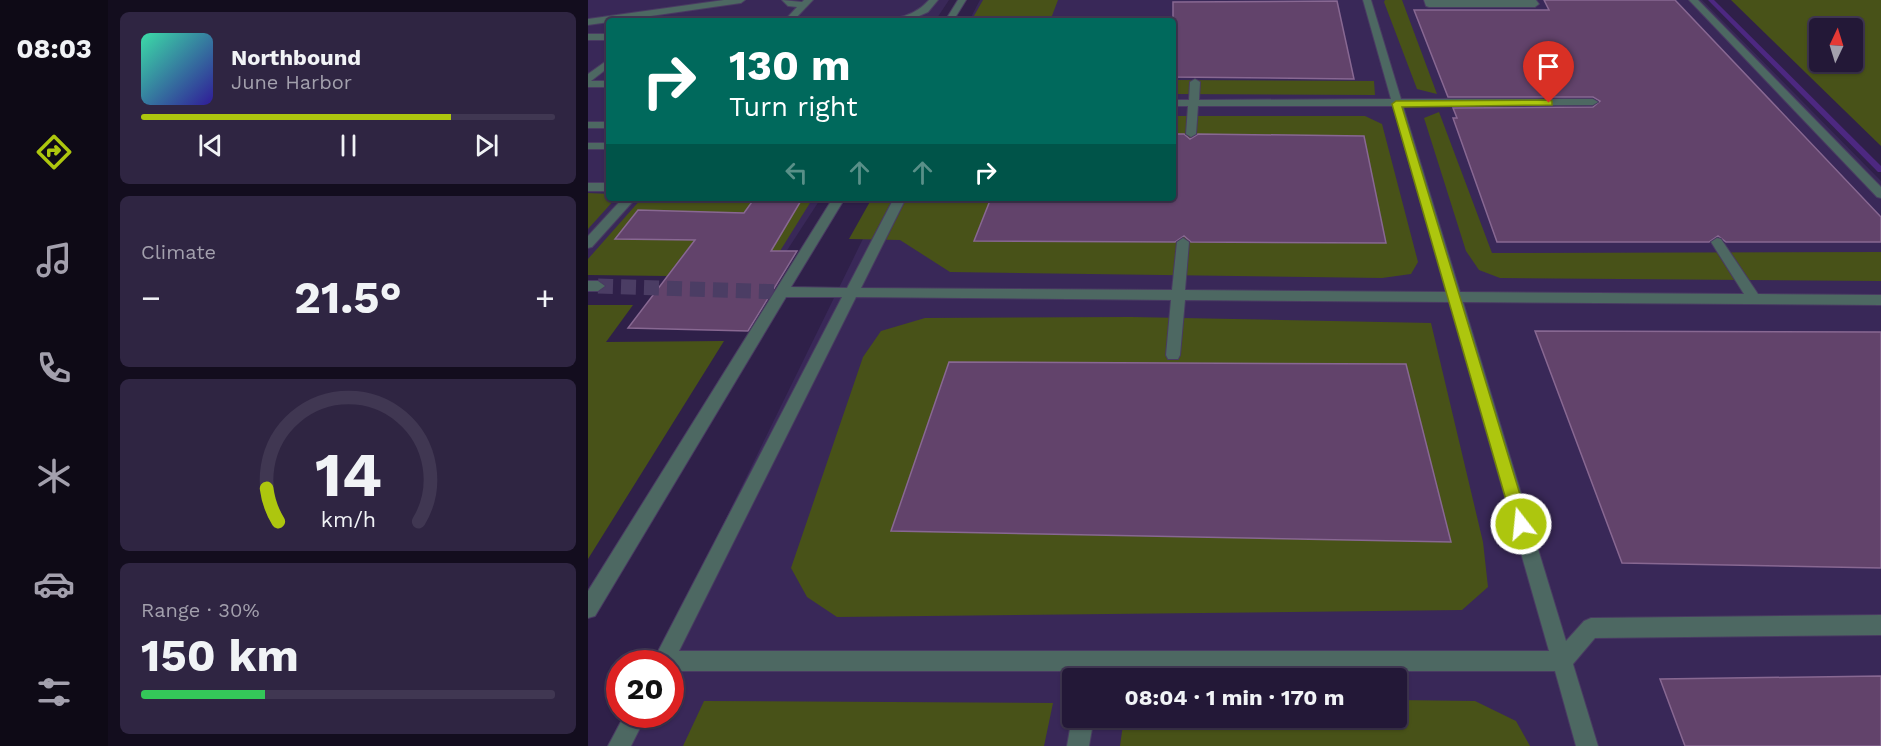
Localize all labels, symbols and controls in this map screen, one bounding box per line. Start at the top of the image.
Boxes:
north arrow [1809,18,1863,72]
map controls [1809,18,1863,72]
text: 08:03 [16,33,92,65]
text: 130 m [729,41,851,90]
pin [1523,41,1574,103]
icon: right [630,42,708,120]
text: Northbound [231,45,361,70]
icon: arrive [1532,50,1565,83]
text: June Harbor [231,70,352,94]
text: Turn right [729,91,858,123]
icon: previous [194,129,227,162]
icon: pause [332,129,365,162]
icon: next [470,129,503,162]
icon: directions [33,131,75,173]
icon: left [780,156,813,189]
icon: ahead [843,156,876,189]
icon: ahead [906,156,939,189]
icon: right [969,156,1002,189]
icon: music [33,239,75,281]
text: Climate [141,240,216,264]
text: 21.5° [294,271,402,324]
text: − [141,278,161,317]
text: + [535,278,555,317]
icon: phone [33,347,75,389]
text: 14 [314,438,382,511]
icon: climate [33,455,75,497]
position arrow [1489,492,1553,556]
text: km/h [320,507,376,532]
icon: car [33,563,75,605]
text: Range · 30% [141,598,260,622]
text: 150 km [141,629,299,682]
speed limit sign: 20 [606,650,684,728]
icon: filters [33,671,75,713]
text: 08:04 · 1 min · 170 m [1125,685,1344,710]

